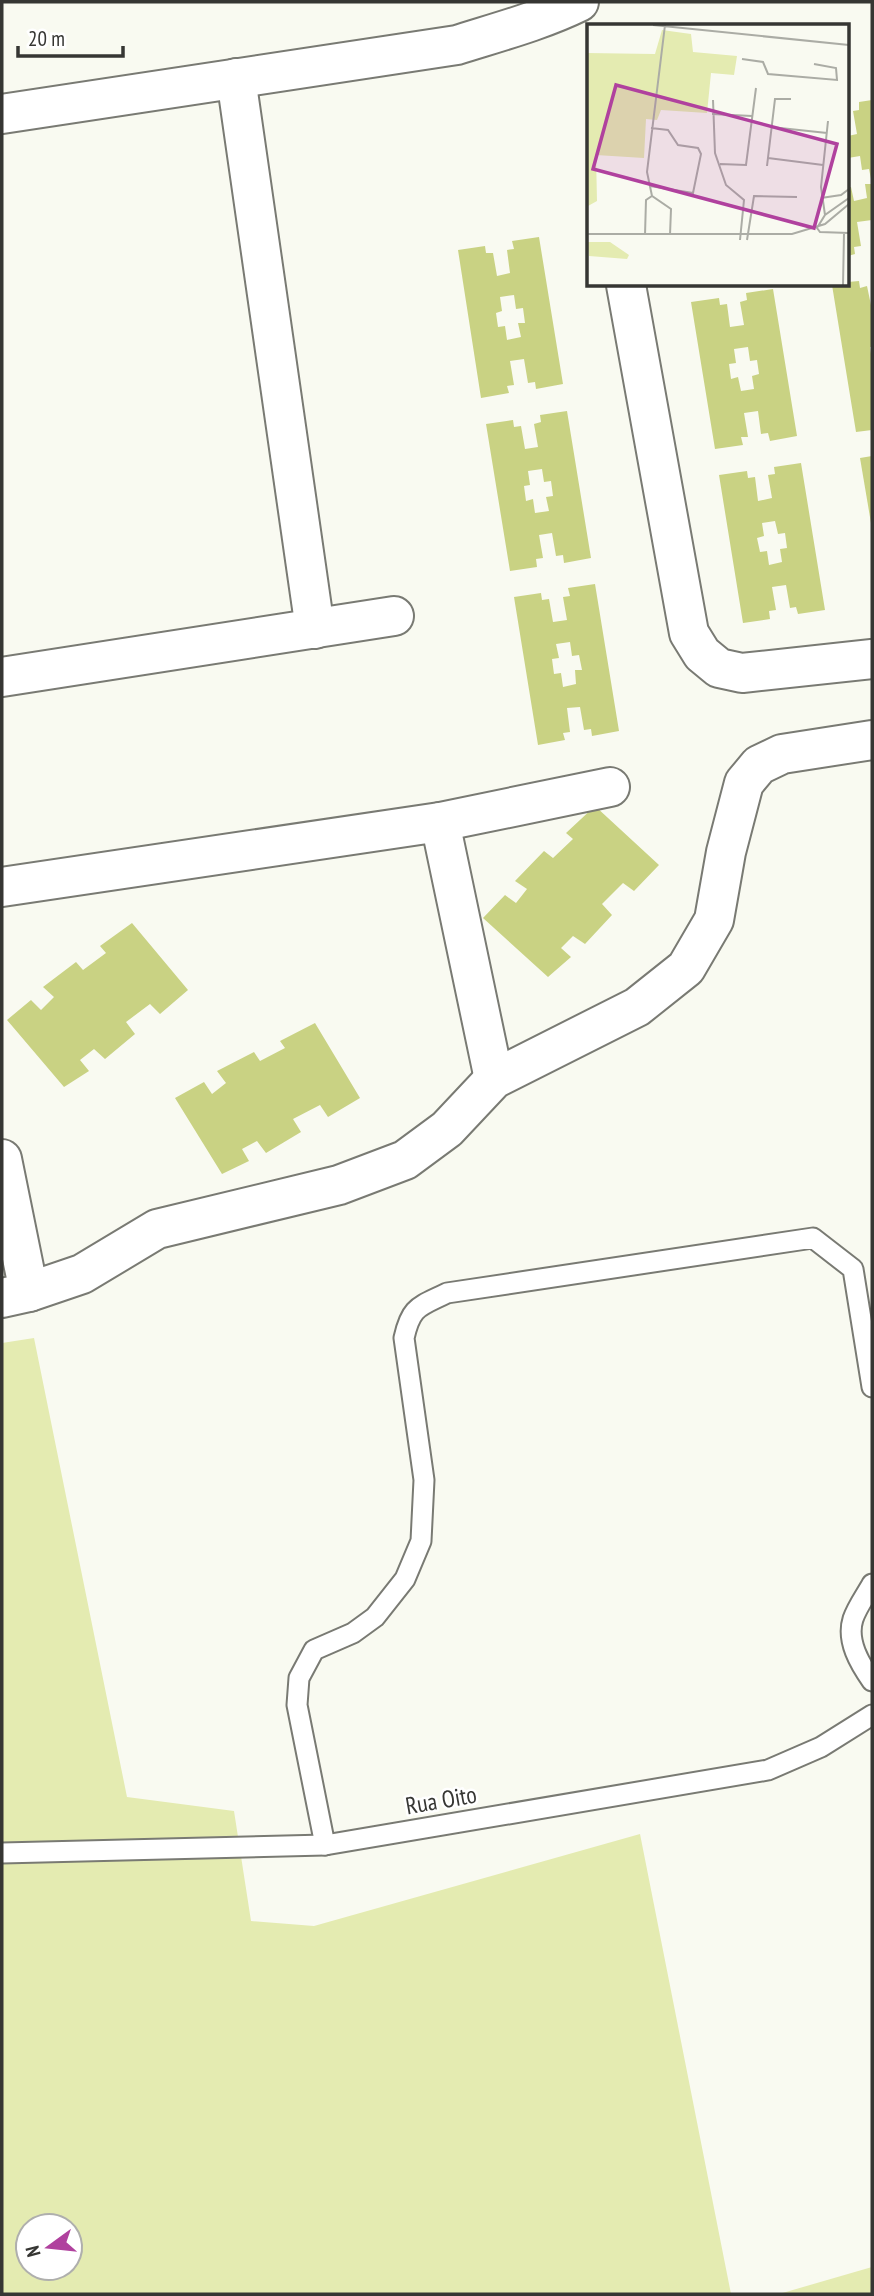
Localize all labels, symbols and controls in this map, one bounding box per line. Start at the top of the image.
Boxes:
scale bar [18,14,122,58]
inset map [587,24,850,287]
text: 20 m [28,25,65,52]
street label: Rua Oito [403,1779,479,1821]
north arrow [14,2212,84,2282]
text: N [20,2243,45,2259]

